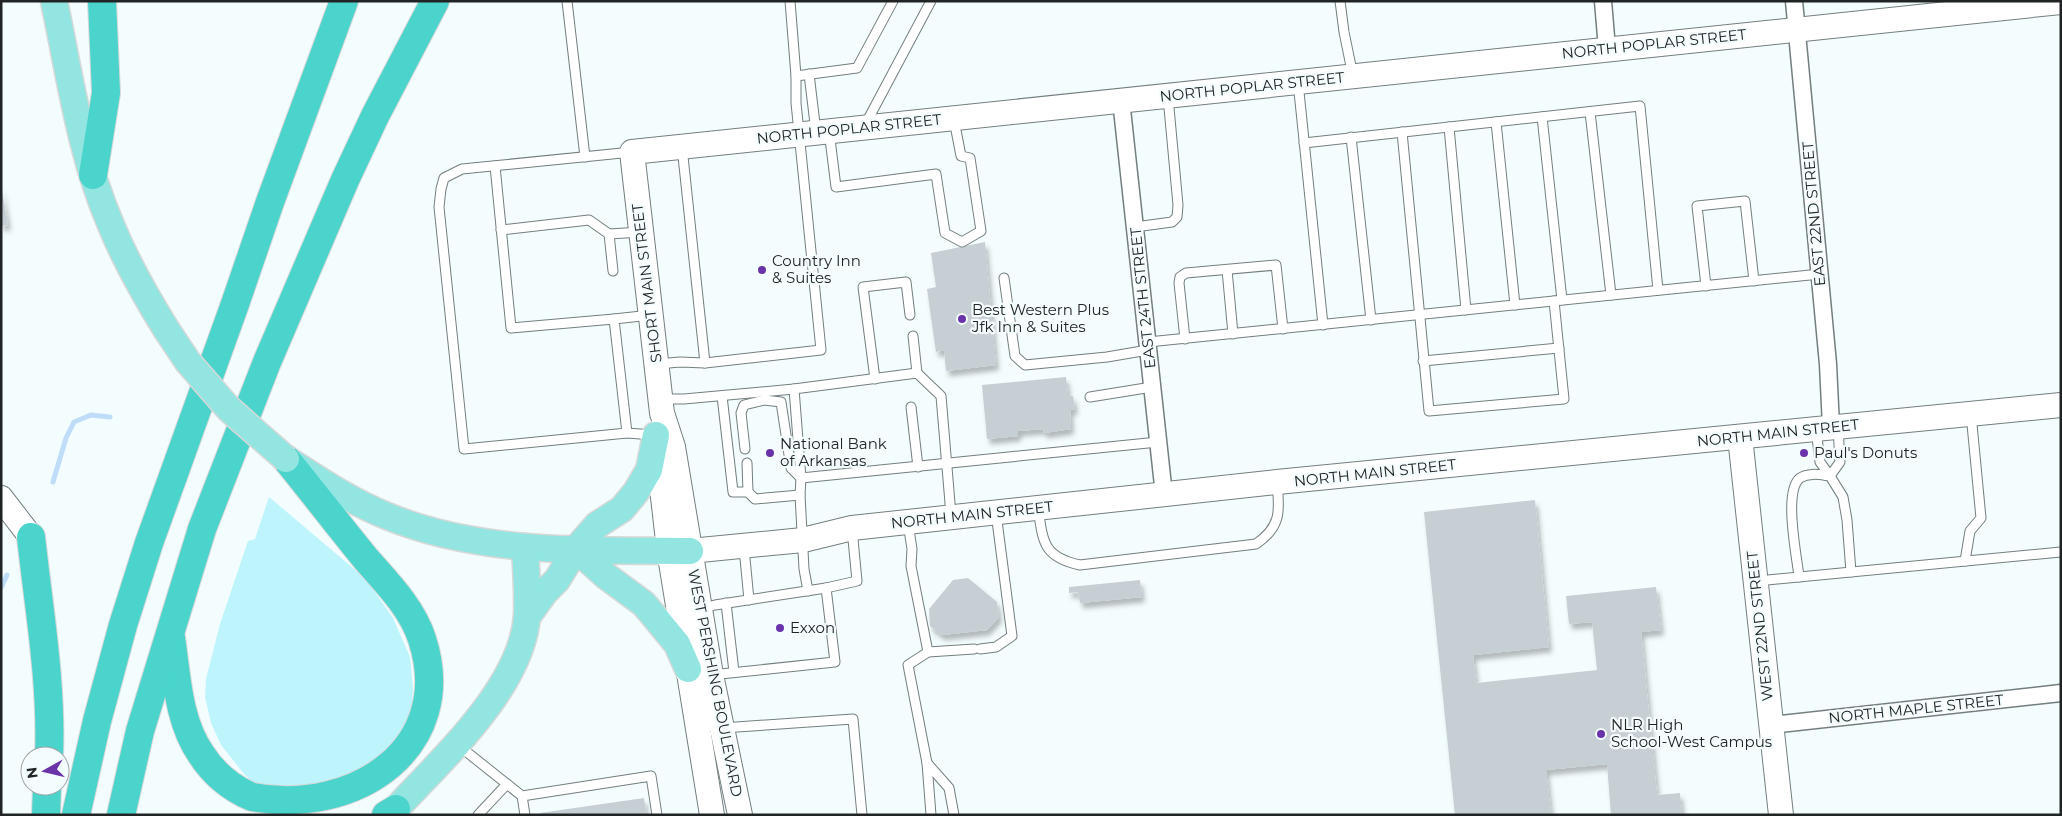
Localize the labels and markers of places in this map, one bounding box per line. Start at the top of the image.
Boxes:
place label: Country Inn & Suites [772,251,861,287]
marker: Country Inn & Suites [756,264,768,276]
place label: Best Western Plus Jfk Inn & Suites [971,300,1109,336]
marker: Best Western Plus Jfk Inn & Suites [956,313,968,325]
place label: National Bank of Arkansas [780,434,887,470]
place label: Paul's Donuts [1814,443,1917,462]
marker: National Bank of Arkansas [764,447,776,459]
marker: Paul's Donuts [1798,447,1810,459]
place label: Exxon [790,618,835,637]
marker: Exxon [774,622,786,634]
place label: NLR High School-West Campus [1611,715,1772,751]
marker: NLR High School-West Campus [1595,728,1607,740]

